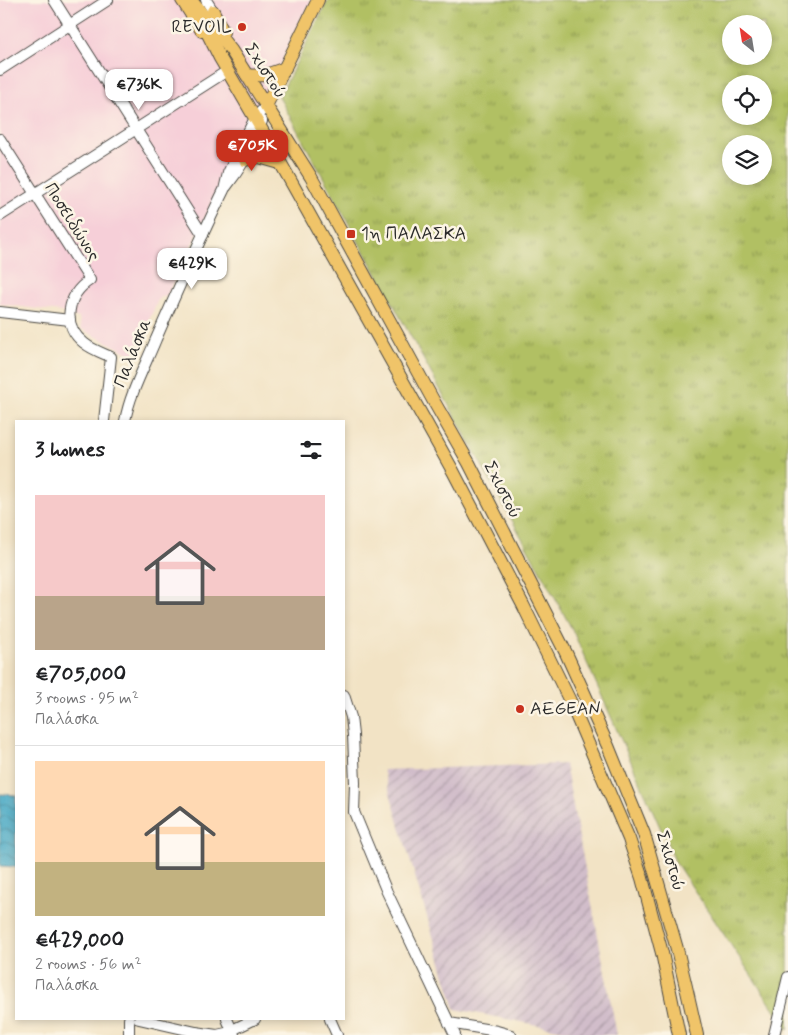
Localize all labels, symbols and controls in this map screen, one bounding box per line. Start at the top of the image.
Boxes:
place label: REVOIL [172,15,232,39]
north arrow [722,15,772,65]
map controls [722,15,772,185]
marker: REVOIL [236,21,248,33]
street label: Σχιστού [238,39,292,103]
pin: €736K [104,68,174,111]
text: €736K [116,74,162,95]
button: locate [722,75,772,125]
pin: €705K [217,130,287,172]
text: €705K [227,135,277,156]
button: layers [722,135,772,185]
street label: Ποσειδώνος [38,178,106,266]
place label: 1η ΠΑΛΑΣΚΑ [361,222,466,246]
marker: 1η ΠΑΛΑΣΚΑ [345,228,357,240]
pin: €429K [157,248,227,290]
text: €429K [168,253,216,274]
street label: Παλάσκα [108,315,158,391]
text: 3 homes [35,436,105,464]
icon: filters [297,436,325,464]
street label: Σχιστού [477,457,527,523]
icon: home [135,528,225,618]
text: €705,000 [35,660,126,688]
text: 3 rooms · 95 m² [35,688,139,709]
place label: AEGEAN [530,697,601,721]
marker: AEGEAN [514,703,526,715]
text: Παλάσκα [35,709,99,730]
icon: home [135,793,225,883]
street label: Σχιστού [650,828,690,894]
text: €429,000 [35,926,124,954]
text: 2 rooms · 56 m² [35,954,142,975]
text: Παλάσκα [35,975,99,996]

